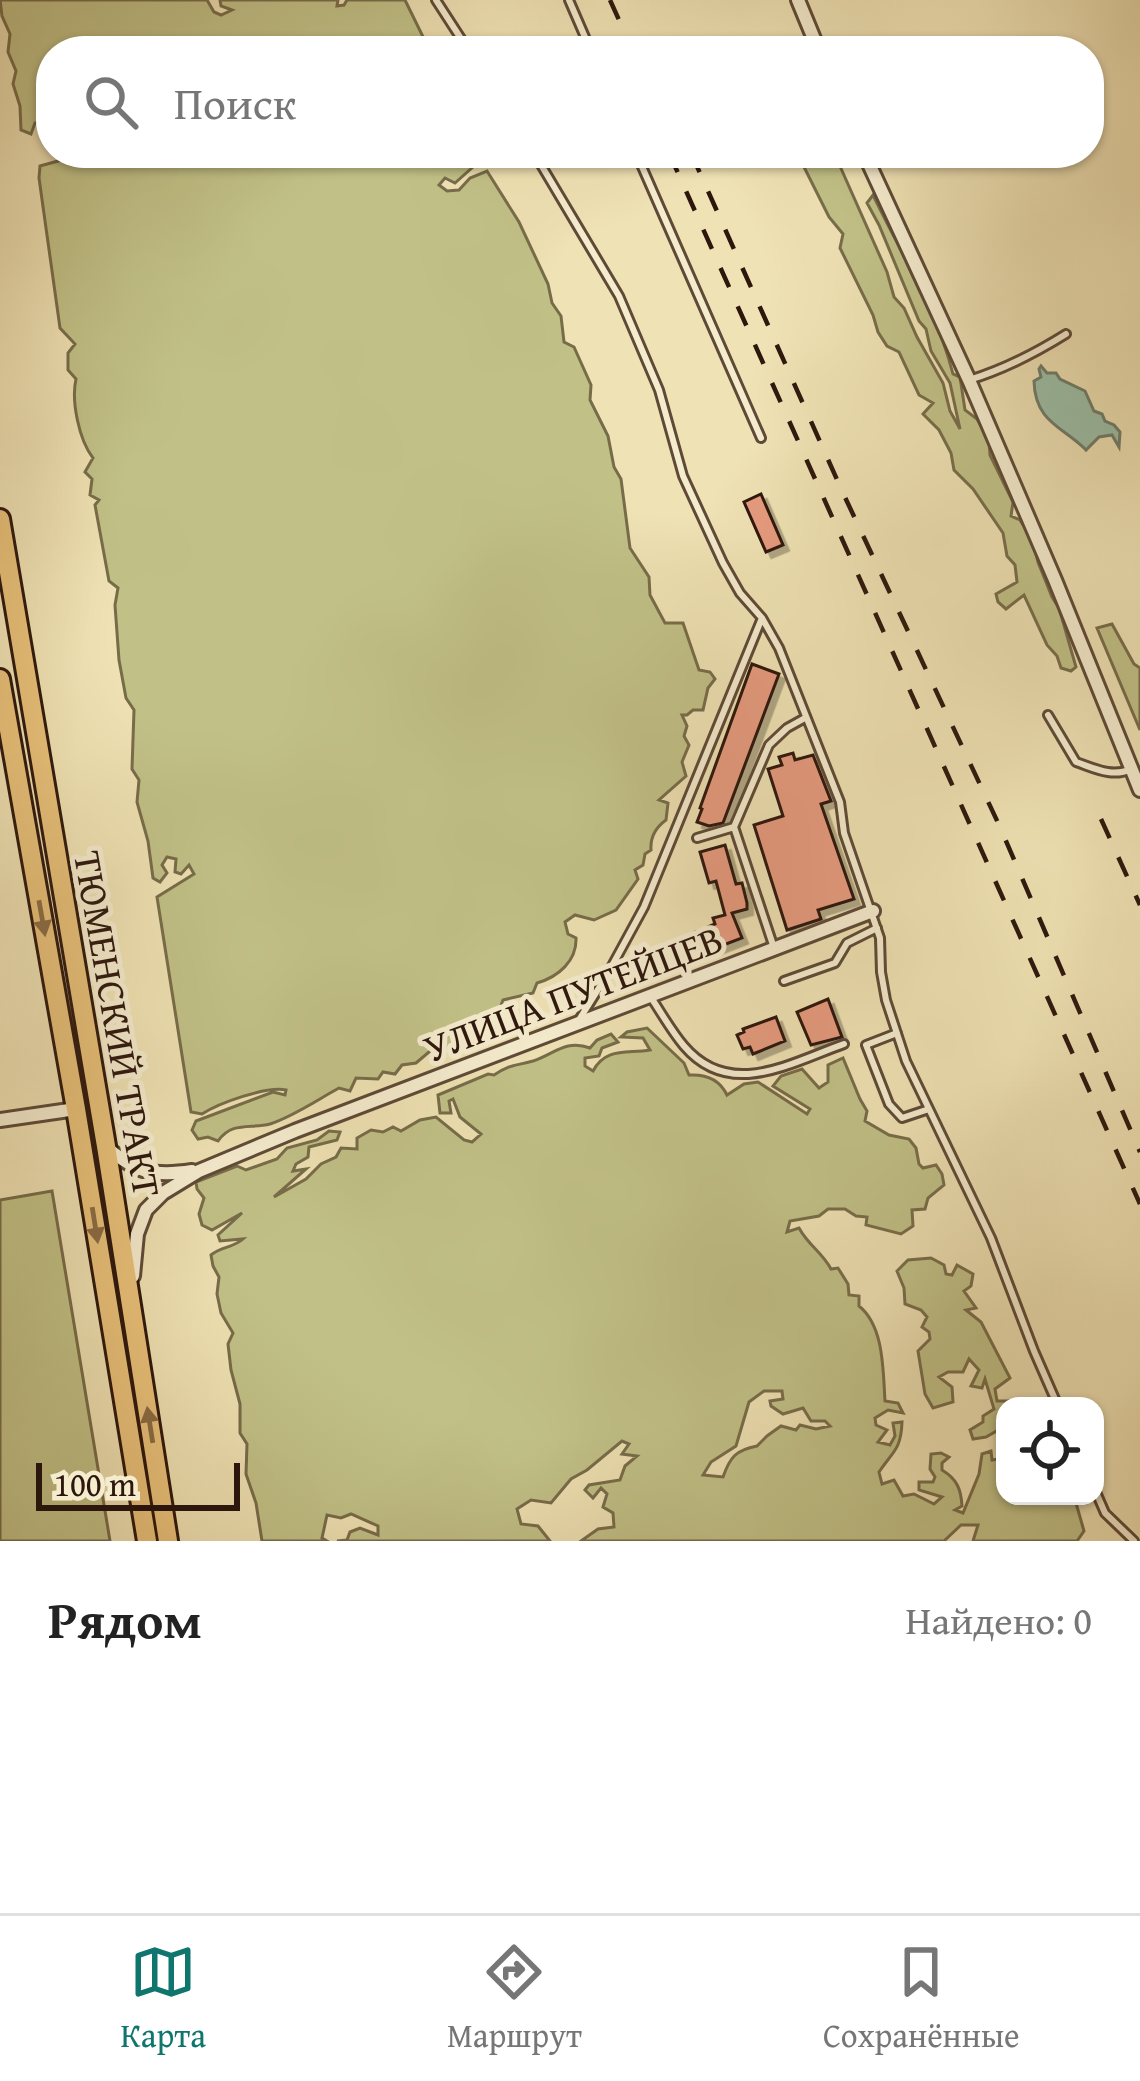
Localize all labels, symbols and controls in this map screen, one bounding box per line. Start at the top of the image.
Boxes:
search box [36,36,1104,168]
icon: search [78,69,144,135]
text: Поиск [174,70,296,135]
street label: ТЮМЕНСКИЙ ТРАКТ [60,847,177,1201]
one-way arrow [33,900,52,937]
street label: УЛИЦА ПУТЕЙЦЕВ [415,909,731,1076]
one-way arrow [85,1207,104,1244]
map controls [996,1397,1104,1505]
button: locate [996,1397,1104,1505]
one-way arrow [140,1406,159,1444]
scale bar [36,1457,240,1510]
text: 100 m [54,1460,136,1508]
text: Рядом [48,1582,202,1657]
text: Найдено: 0 [905,1591,1092,1648]
tab: Карта [121,1939,206,2059]
tab: Маршрут [447,1939,582,2059]
tab: Сохранённые [823,1939,1020,2059]

